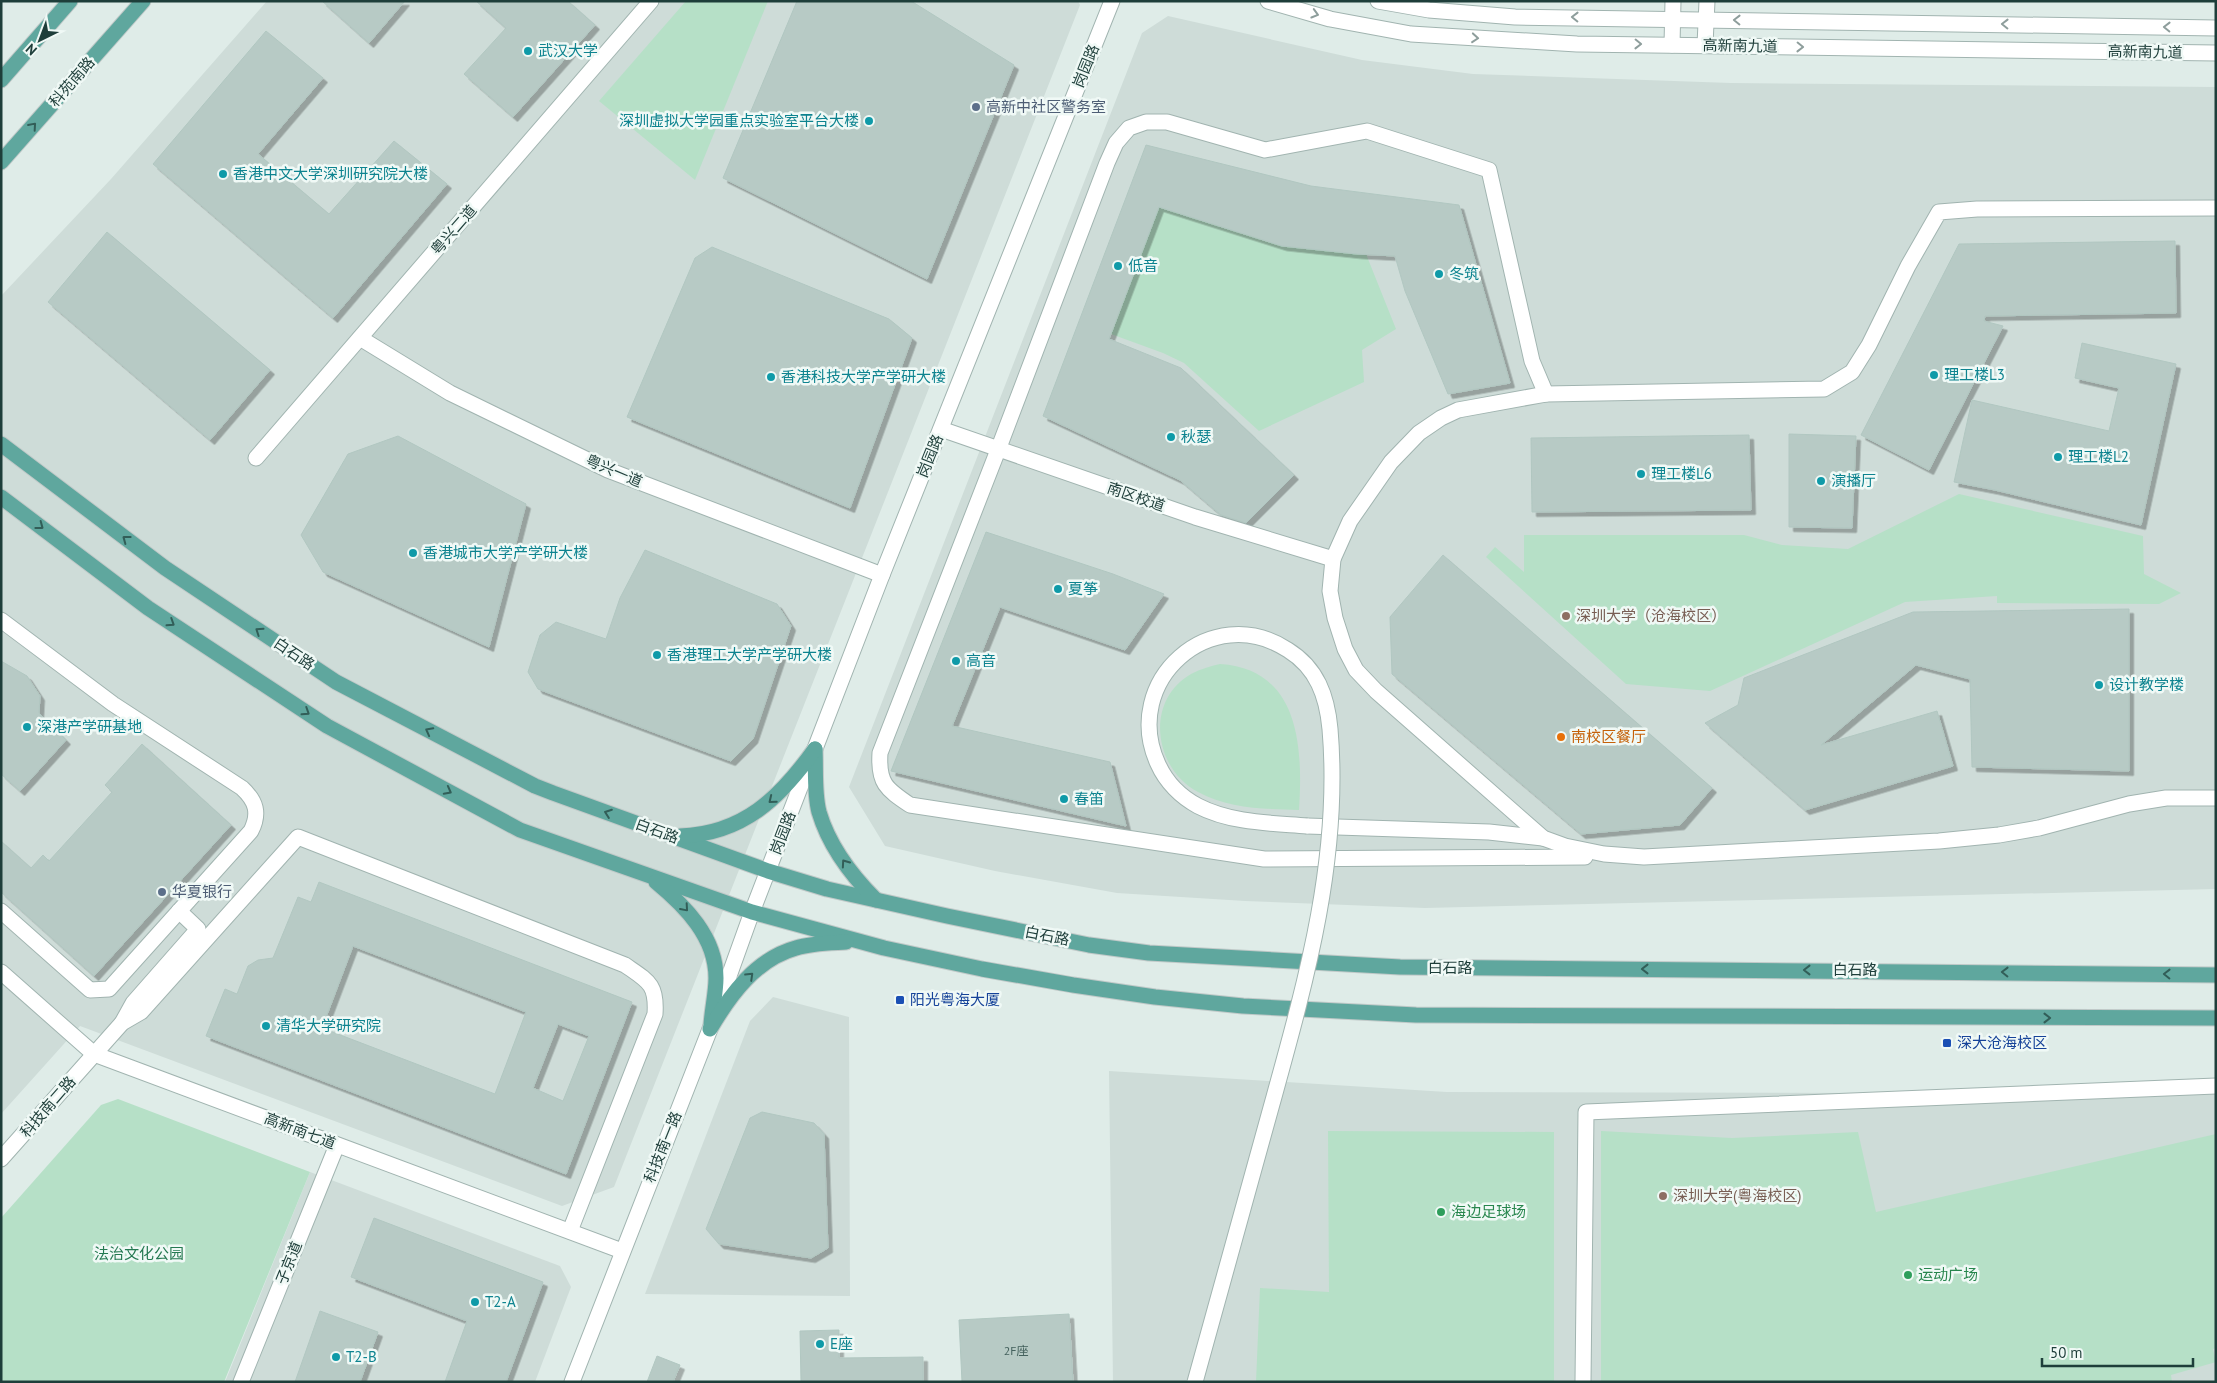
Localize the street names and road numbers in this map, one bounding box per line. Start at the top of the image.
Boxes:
street label: 高新南九道 [1702,35,1778,56]
street label: 岗园路 [1068,41,1103,90]
street label: 高新南九道 [2107,41,2183,62]
street label: 科苑南路 [45,53,98,111]
street label: 粤兴二道 [427,201,480,259]
street label: 岗园路 [912,431,947,480]
street label: 粤兴一道 [583,450,646,491]
street label: 南区校道 [1105,478,1168,515]
street label: 白石路 [270,633,318,674]
street label: 岗园路 [766,808,799,857]
street label: 白石路 [633,814,682,847]
street label: 白石路 [1023,922,1071,949]
street label: 白石路 [1427,958,1473,977]
street label: 白石路 [1832,960,1878,979]
street label: 科技南二路 [16,1072,79,1141]
street label: 高新南七道 [262,1108,339,1153]
street label: 科技南一路 [640,1108,685,1185]
street label: 子京道 [271,1238,306,1287]

